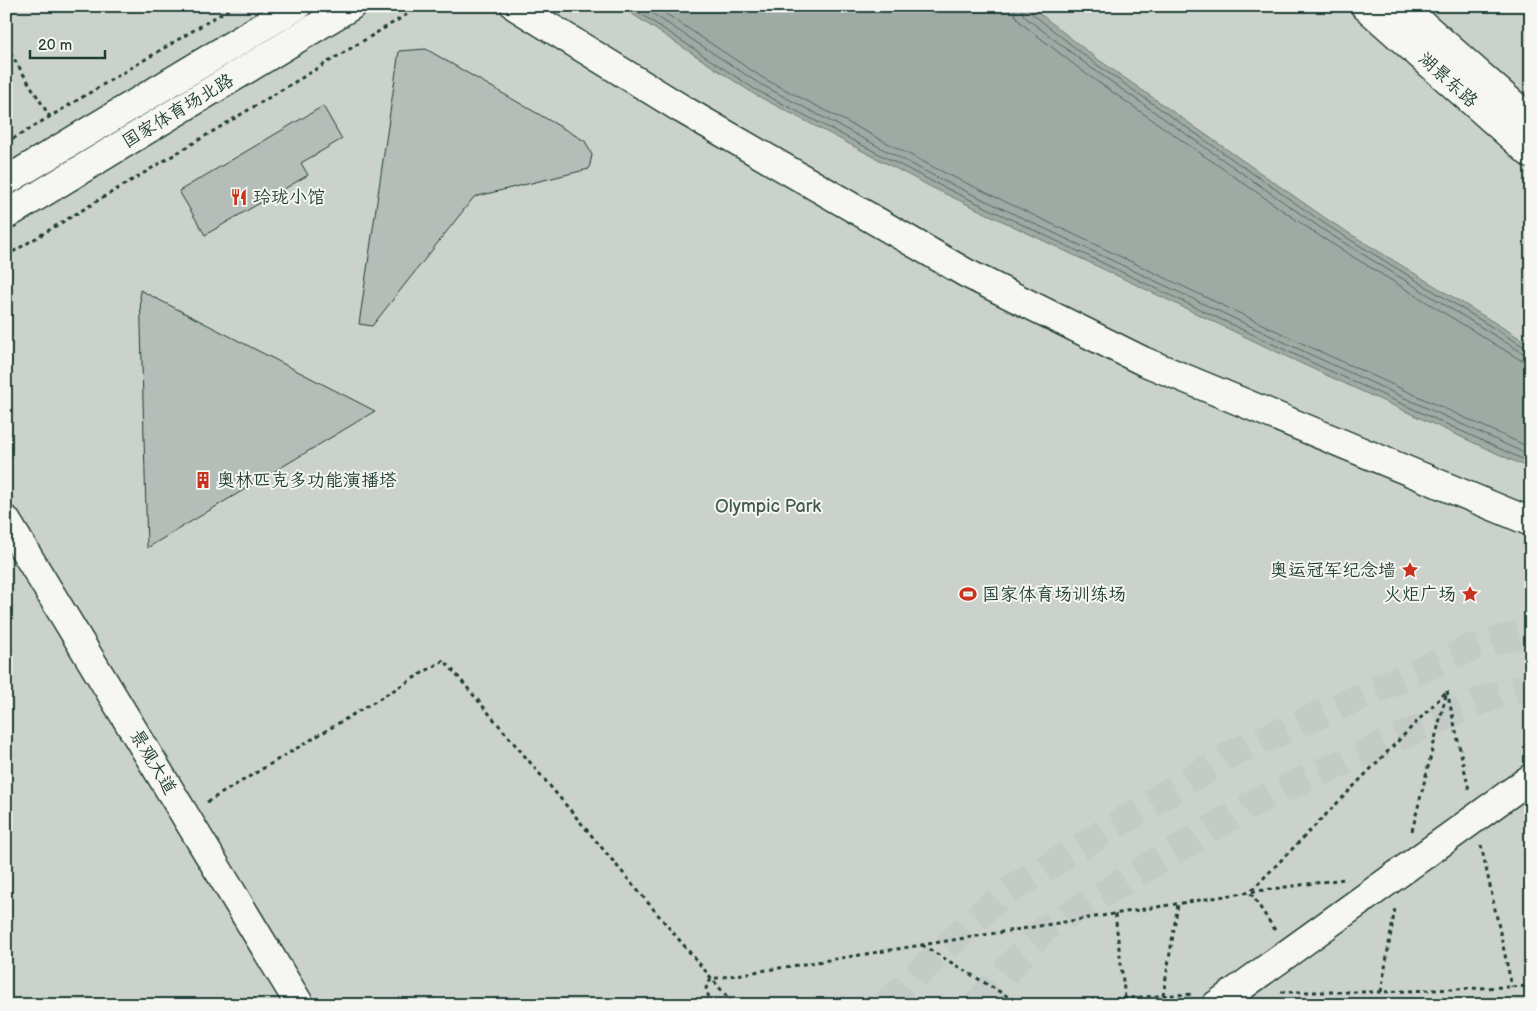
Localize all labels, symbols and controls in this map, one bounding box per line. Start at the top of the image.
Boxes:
scale bar [30,28,105,60]
text: 20 m [38,36,72,55]
street label: 湖景东路 [1414,48,1482,112]
street label: 国家体育场北路 [119,70,237,152]
restaurant icon: 玲珑小馆 [229,187,249,207]
place label: 玲珑小馆 [253,187,325,208]
building icon: 奥林匹克多功能演播塔 [193,470,213,490]
place label: 奥林匹克多功能演播塔 [217,470,397,491]
park label: Olympic Park [715,496,821,517]
place label: 奥运冠军纪念墙 [1270,560,1396,581]
place icon: 奥运冠军纪念墙 [1400,560,1420,580]
sports icon: 国家体育场训练场 [958,584,978,604]
place label: 国家体育场训练场 [982,584,1126,605]
place label: 火炬广场 [1384,584,1456,605]
place icon: 火炬广场 [1460,584,1480,604]
street label: 景观大道 [125,726,181,798]

